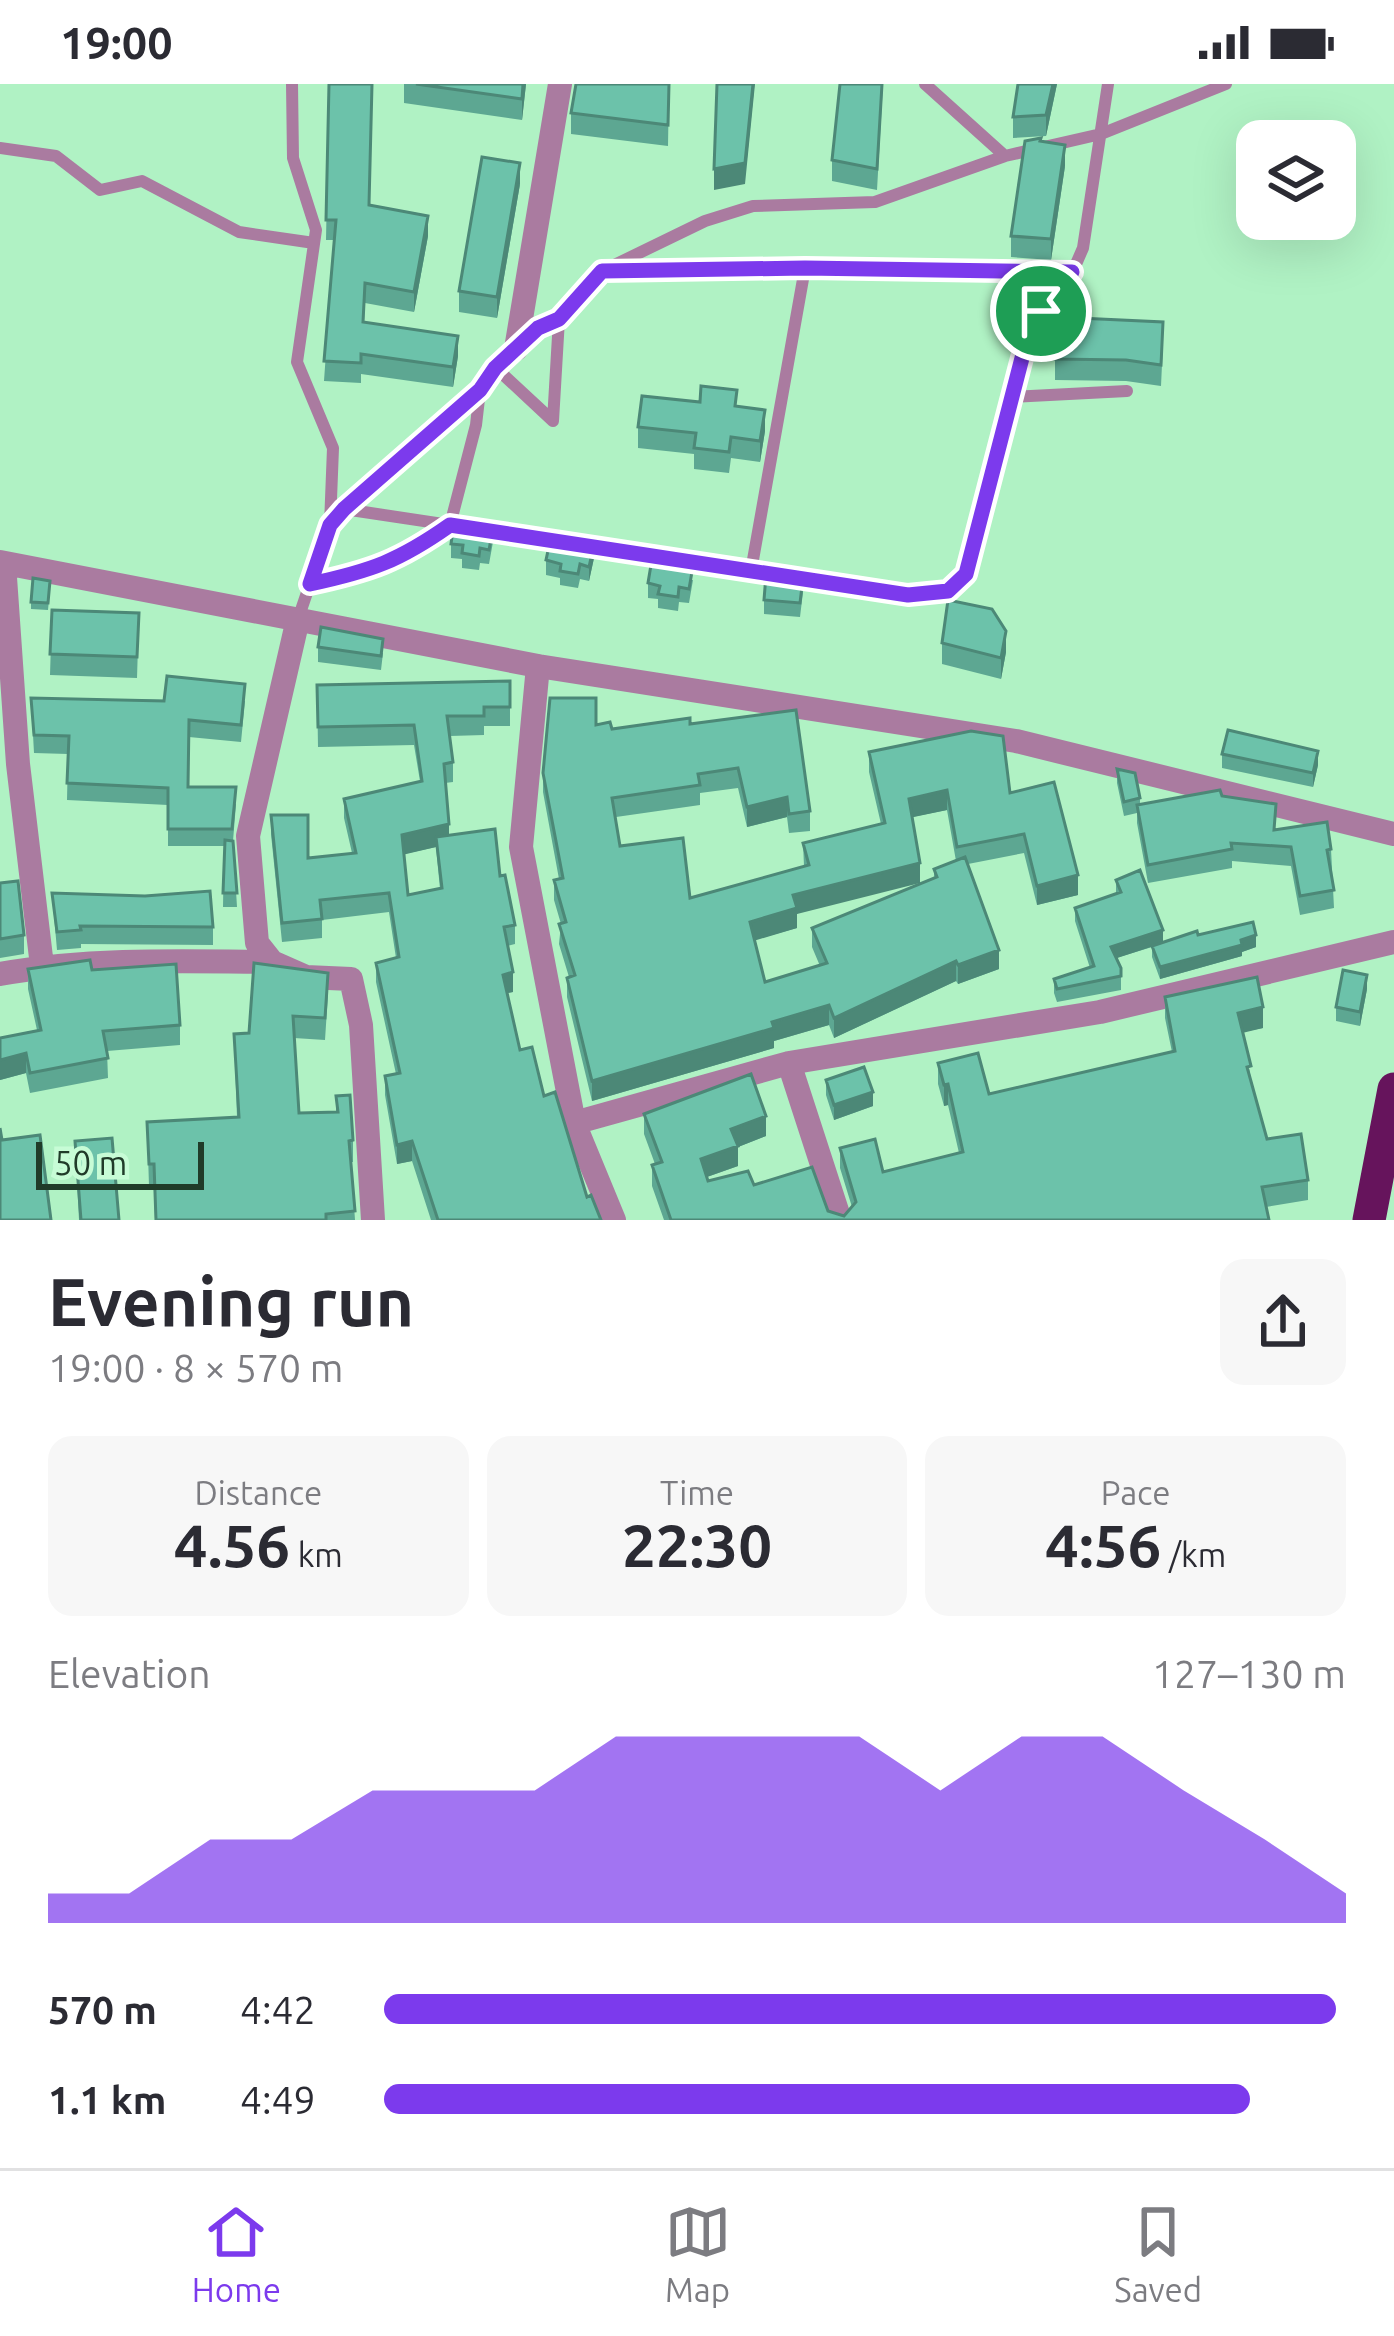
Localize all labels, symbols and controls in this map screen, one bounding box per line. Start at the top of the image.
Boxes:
text: 19:00 [60,17,173,68]
map controls [1236,120,1356,240]
button: layers [1236,120,1356,240]
pin [990,260,1092,362]
icon: arrive [1008,278,1074,344]
scale bar [36,1136,204,1189]
text: 50 m [54,1144,127,1181]
button: share [1220,1259,1346,1385]
text: Evening run [48,1264,414,1338]
text: 19:00 · 8 × 570 m [48,1346,343,1389]
text: Distance [194,1474,322,1511]
text: Time [660,1474,734,1511]
text: Pace [1101,1474,1171,1511]
text: 4.56 [174,1511,290,1578]
text: 22:30 [622,1511,772,1578]
text: 4:56 [1045,1511,1161,1578]
text: km [290,1536,343,1573]
text: /km [1161,1536,1226,1573]
text: Elevation [48,1652,211,1695]
text: 127–130 m [1152,1652,1346,1695]
text: 570 m [48,1988,157,2031]
text: 4:42 [240,1988,316,2031]
text: 1.1 km [48,2078,166,2121]
text: 4:49 [240,2078,316,2121]
tab: Home [192,2199,281,2308]
tab: Map [665,2199,731,2308]
tab: Saved [1114,2199,1202,2308]

